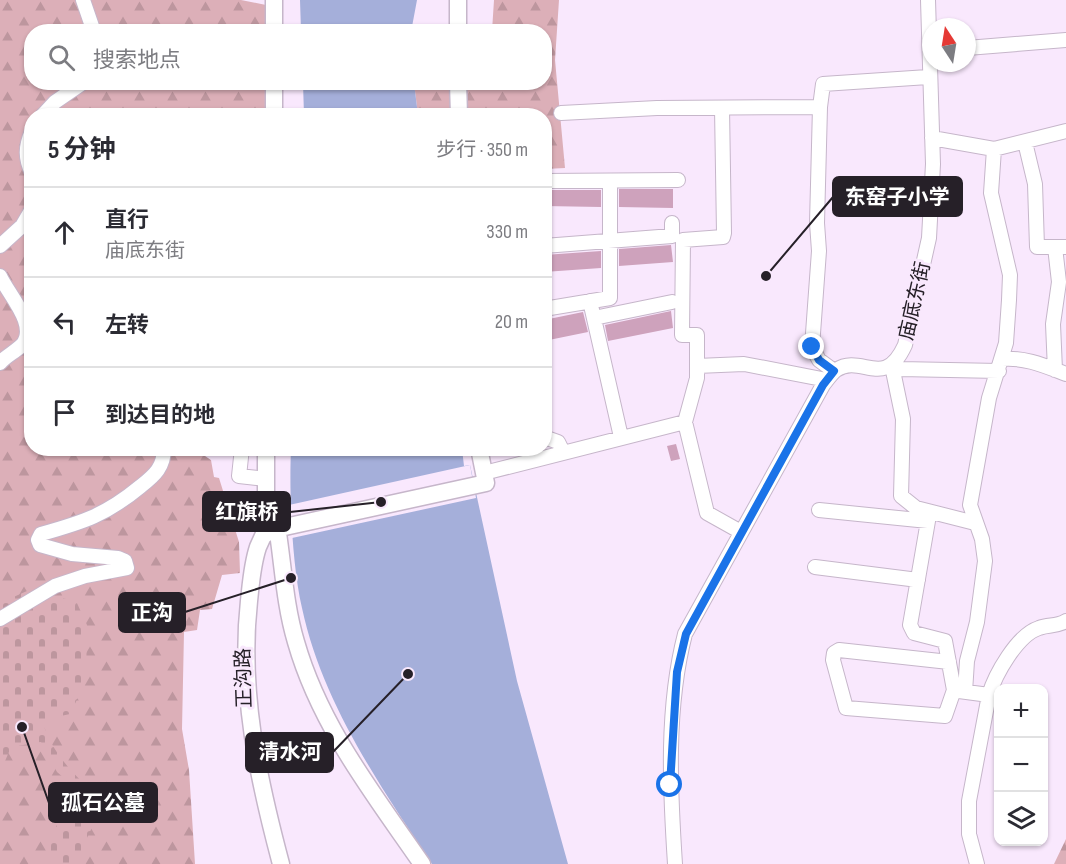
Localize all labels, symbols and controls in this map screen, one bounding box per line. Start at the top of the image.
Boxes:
north arrow [922,18,976,72]
search box [24,24,552,90]
icon: search [45,41,78,74]
text: 搜索地点 [93,47,181,74]
text: 5 分钟 [48,135,115,166]
text: 步行 · 350 m [436,138,528,162]
callout: 东窑子小学 [833,177,962,216]
text: 东窑子小学 [845,185,950,210]
text: 直行 [105,207,149,234]
icon: ahead [48,216,81,249]
text: 330 m [486,220,528,244]
text: 庙底东街 [105,239,185,263]
street label: 庙底东街 [894,260,936,343]
icon: left [48,306,81,339]
text: 20 m [495,310,528,334]
text: 左转 [105,312,149,339]
route end [798,333,824,359]
icon: arrive [48,396,81,429]
text: 到达目的地 [105,402,215,429]
callout: 红旗桥 [203,492,290,531]
text: 红旗桥 [216,500,279,525]
callout: 正沟 [119,593,185,632]
text: 正沟 [131,601,173,626]
street label: 正沟路 [231,648,257,708]
map controls [994,684,1048,846]
button: + [994,684,1048,738]
callout: 清水河 [246,733,333,772]
button: − [994,738,1048,792]
text: 清水河 [259,740,322,765]
route start [656,771,682,797]
callout: 孤石公墓 [49,783,157,822]
text: 孤石公墓 [61,791,145,816]
button: layers [994,792,1048,846]

